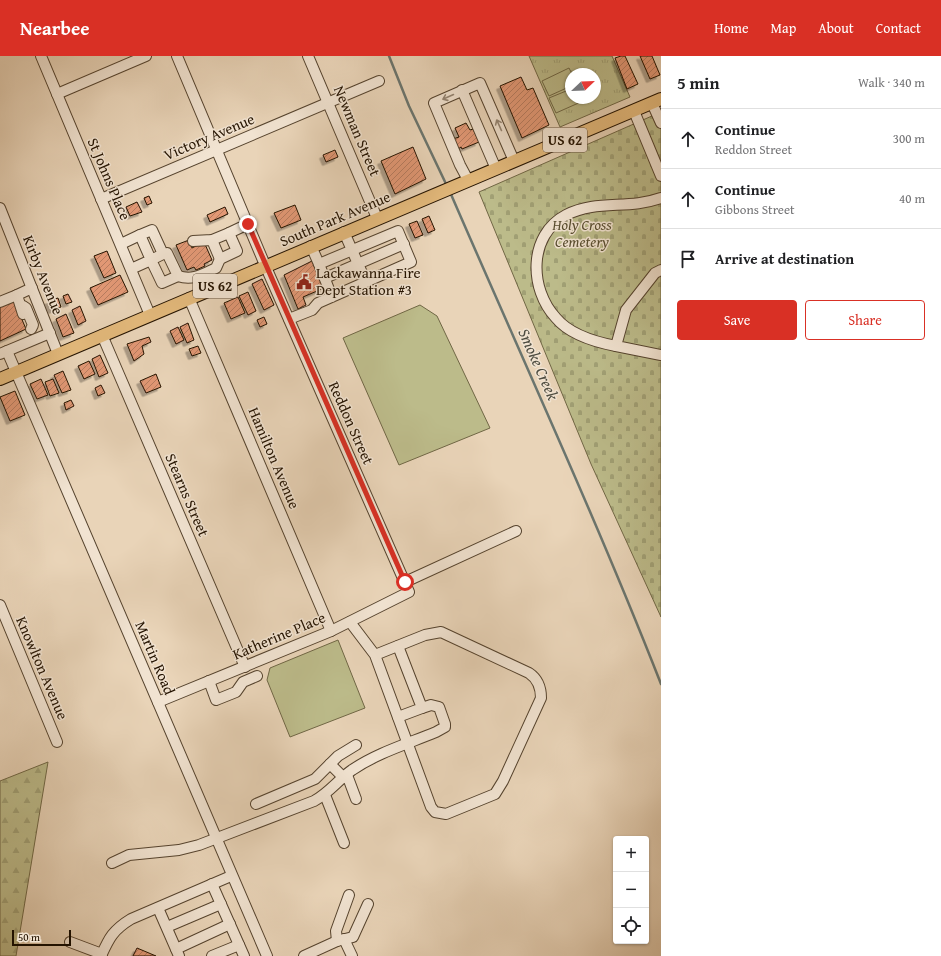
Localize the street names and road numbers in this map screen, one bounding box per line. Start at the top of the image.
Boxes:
street label: Newman Street [329,82,386,180]
street label: Victory Avenue [160,108,257,165]
road number: US 62 [543,128,587,152]
street label: St Johns Place [83,134,136,223]
street label: South Park Avenue [276,186,393,251]
street label: Kirby Avenue [18,232,69,318]
road number: US 62 [193,274,237,298]
street label: Reddon Street [324,378,379,468]
street label: Hamilton Avenue [244,404,305,512]
street label: Stearns Street [160,450,215,540]
street label: Katherine Place [229,607,328,665]
street label: Knowlton Avenue [11,613,74,723]
street label: Martin Road [131,618,180,698]

